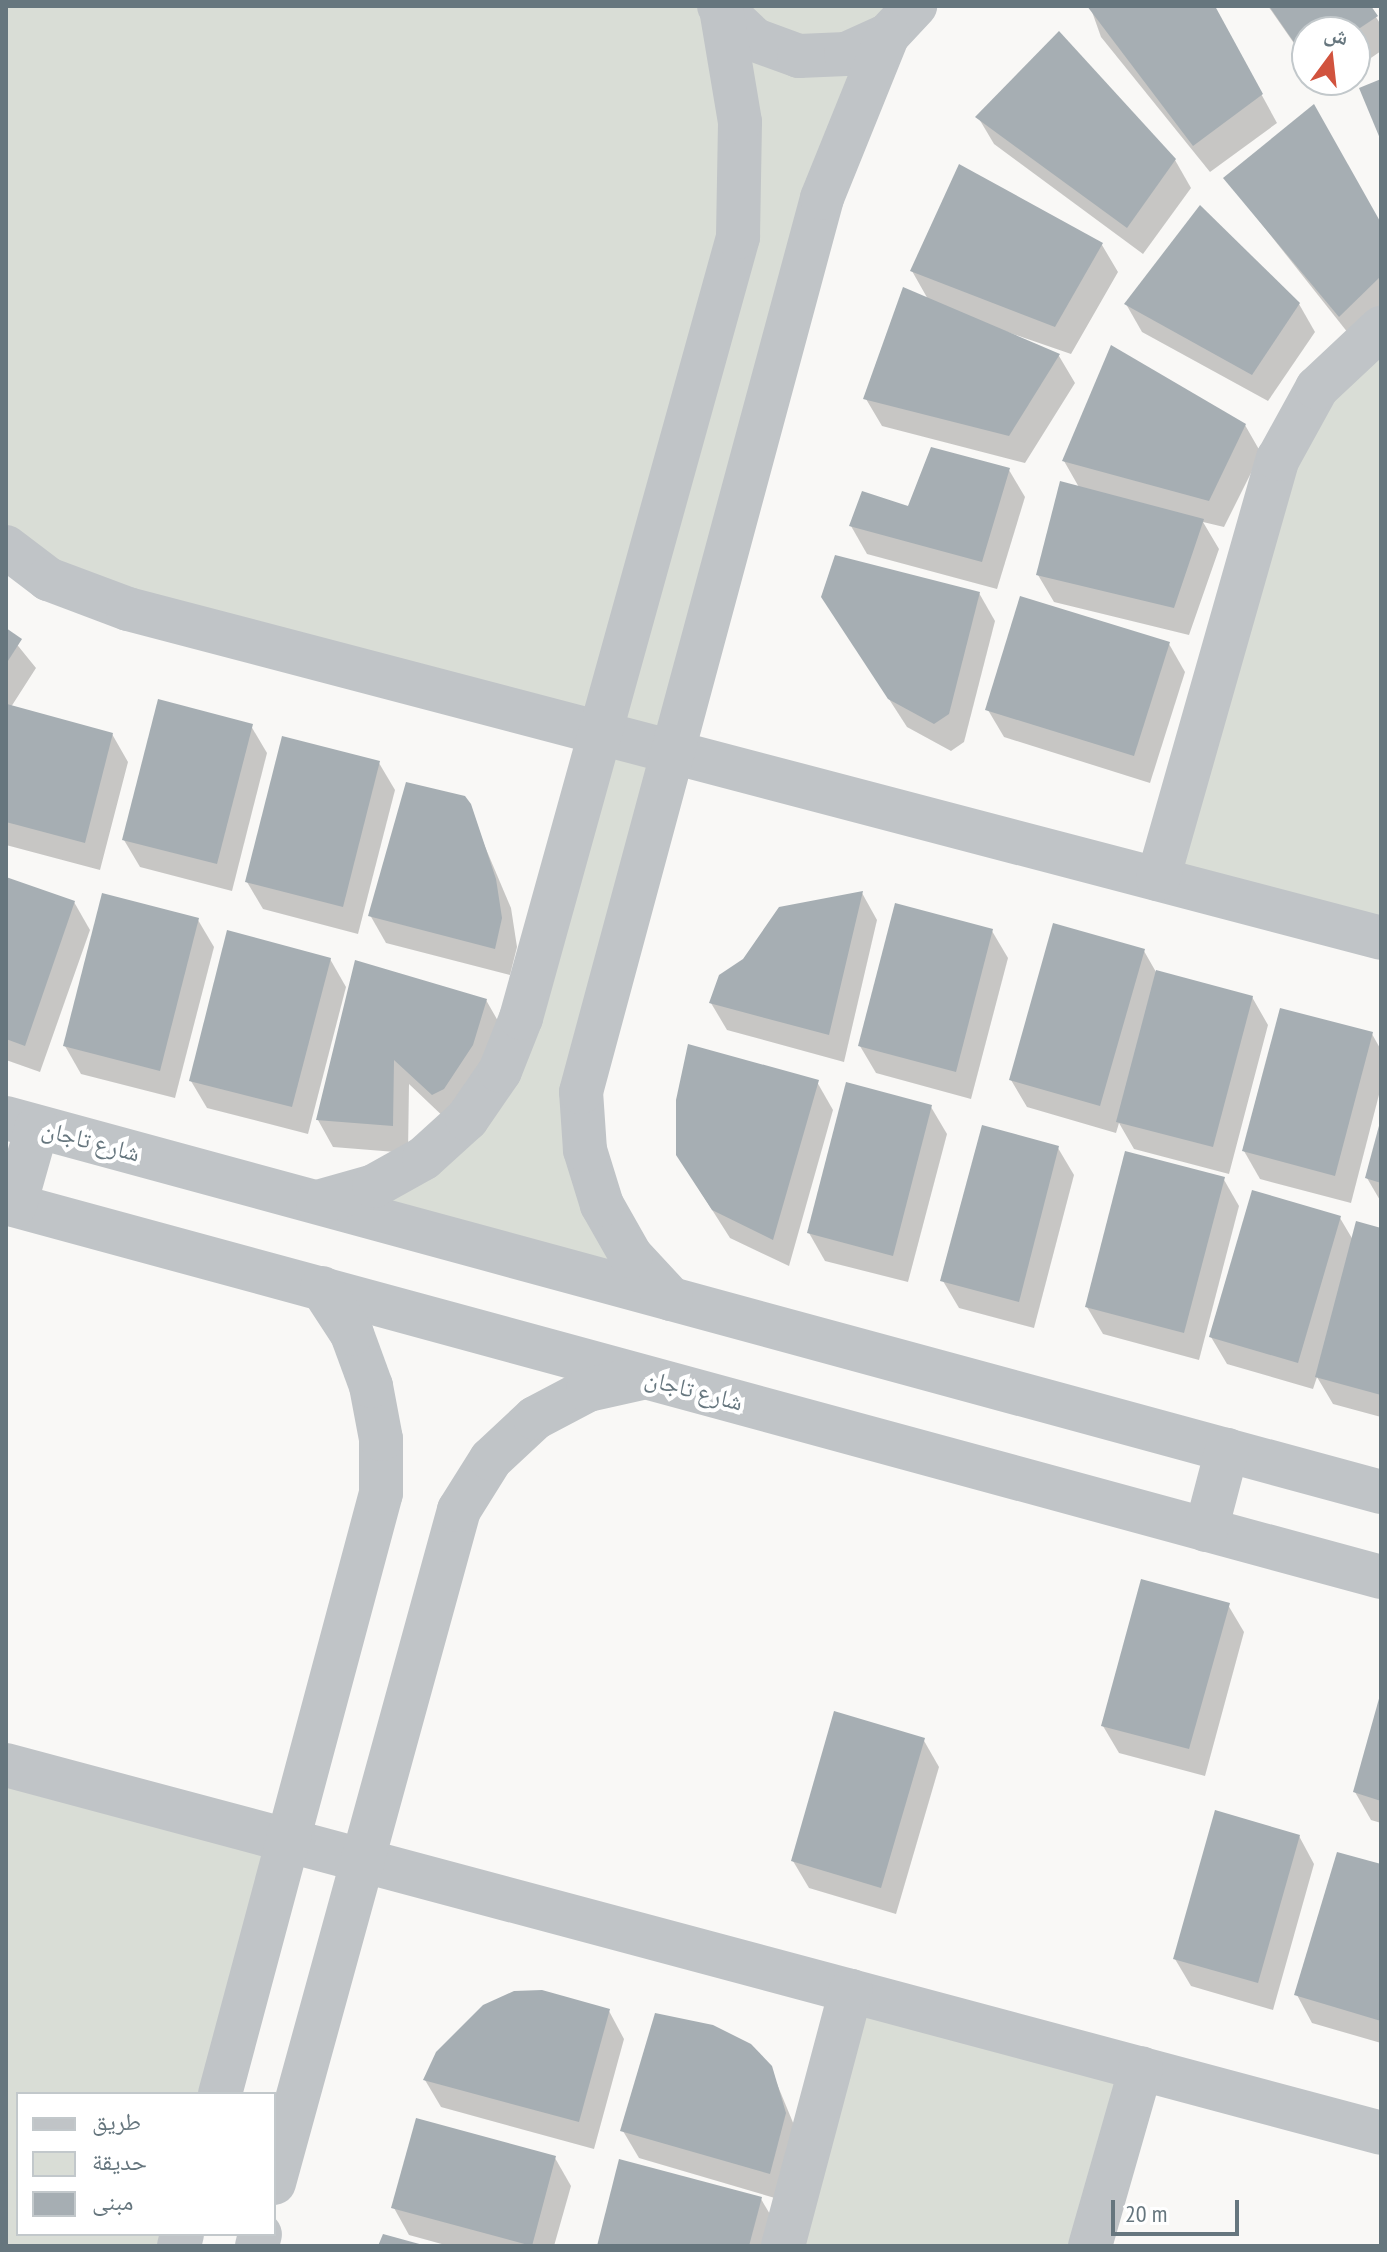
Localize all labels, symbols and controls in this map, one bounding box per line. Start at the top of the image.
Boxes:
north arrow [1291,16,1371,96]
text: ش [1322,18,1352,51]
street label: شارع تاجان [39,1114,143,1168]
street label: شارع تاجان [642,1363,746,1417]
legend [16,2092,276,2236]
text: طريق [92,2106,141,2137]
text: حديقة [92,2146,147,2177]
scale bar [1115,2184,1243,2234]
text: مبنى [92,2186,133,2217]
text: 20 m [1125,2198,1167,2229]

